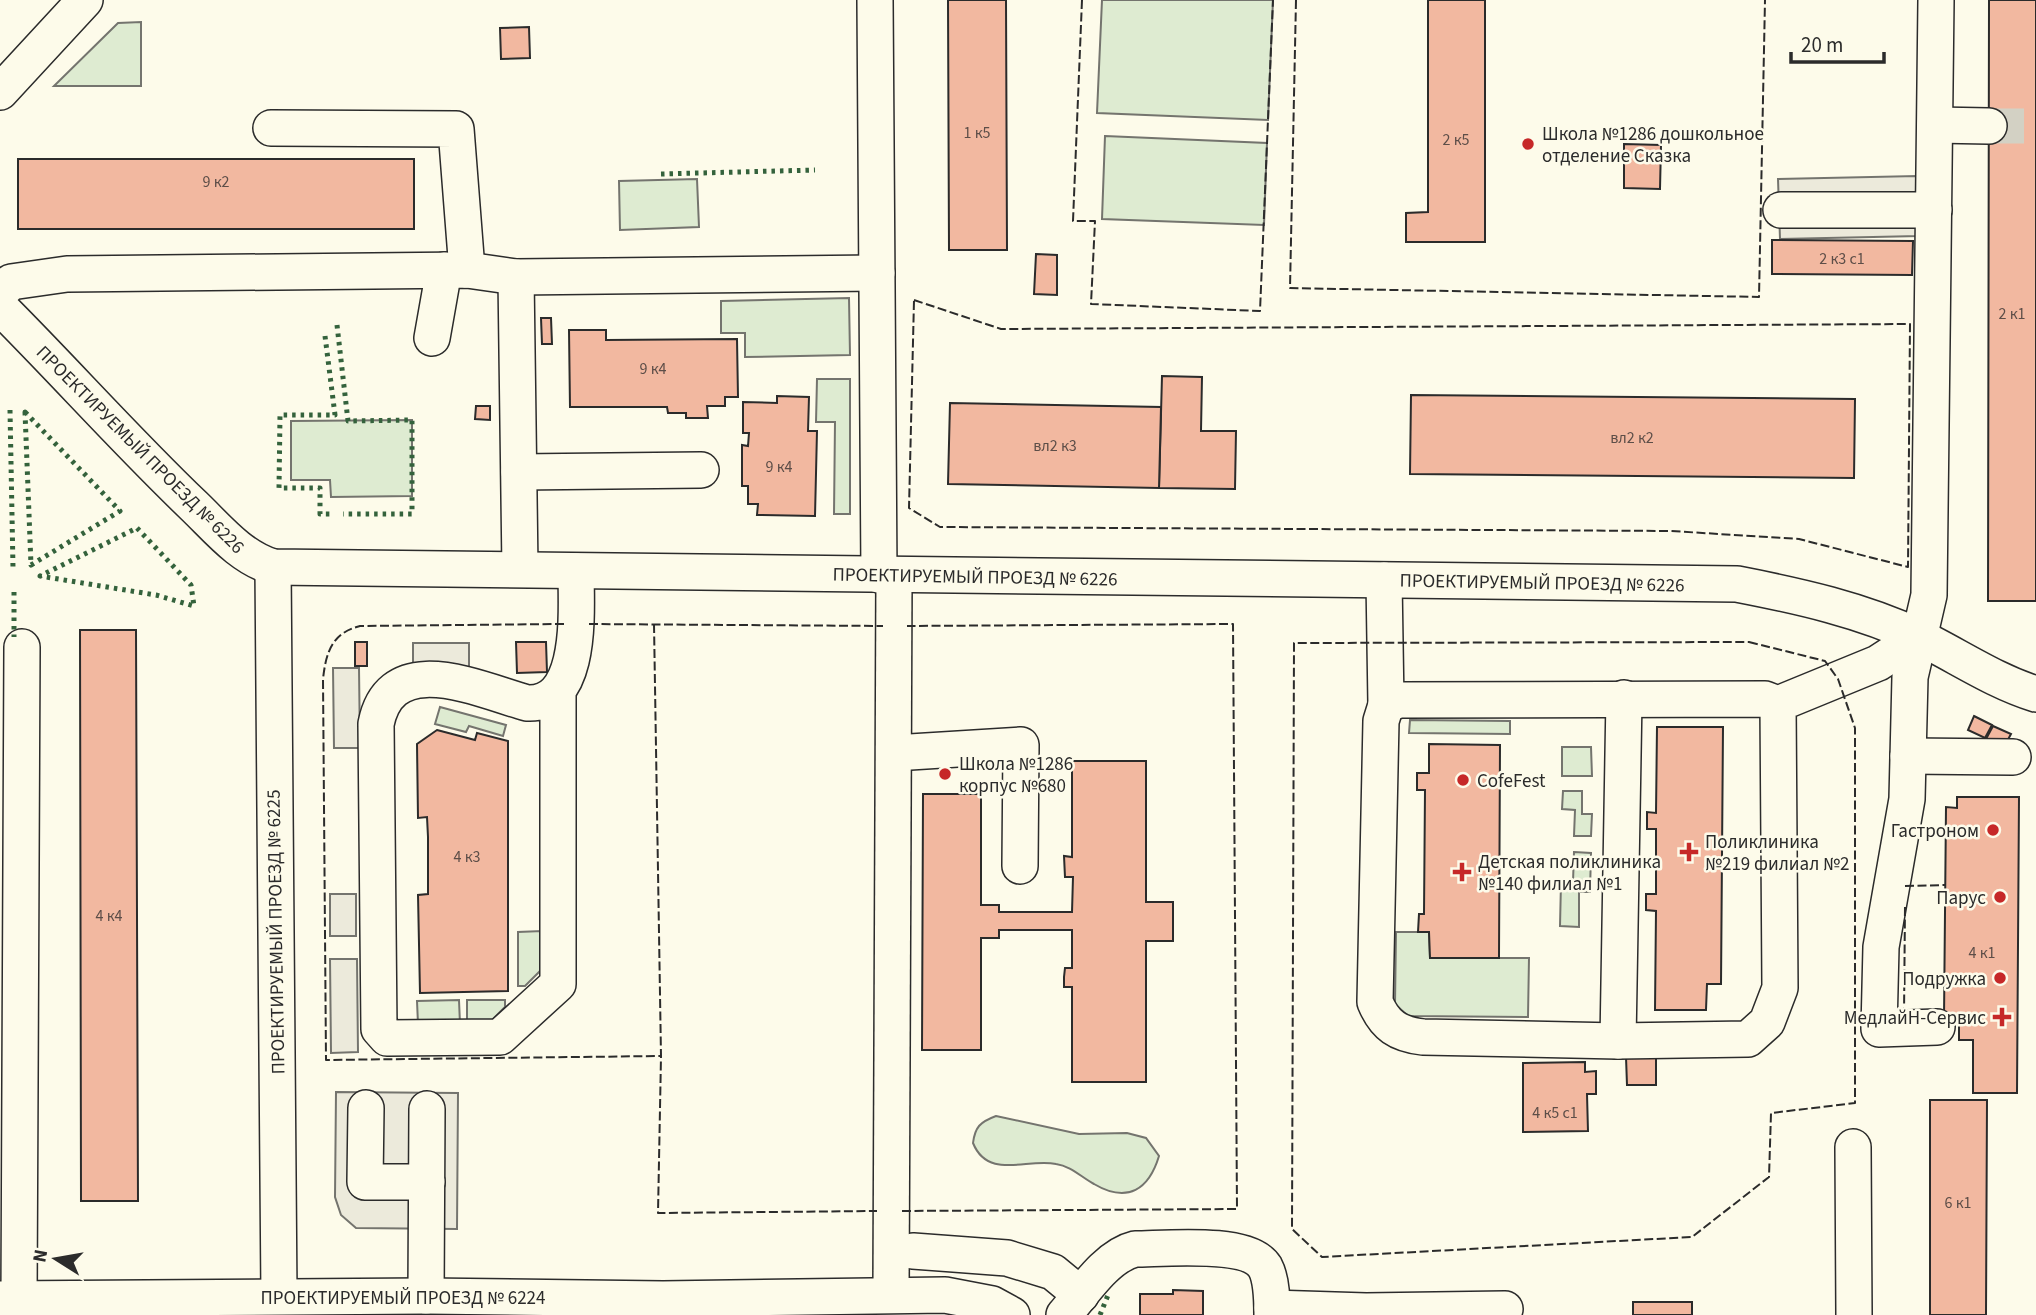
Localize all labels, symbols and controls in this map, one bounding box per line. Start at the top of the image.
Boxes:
scale bar [1791,21,1884,65]
text: 20 m [1801,30,1843,60]
place label: Школа №1286 дошкольное отделение Сказка [1542,121,1764,170]
house number: 1 к5 [963,122,991,144]
house number: 2 к5 [1442,129,1470,151]
marker: Школа №1286 дошкольное отделение Сказка [1520,136,1536,152]
house number: 9 к2 [202,171,230,193]
house number: 2 к3 с1 [1819,248,1865,270]
house number: 2 к1 [1998,303,2026,325]
street label: ПРОЕКТИРУЕМЫЙ ПРОЕЗД № 6226 [30,340,250,560]
house number: 9 к4 [639,358,667,380]
house number: вл2 к2 [1610,427,1654,449]
house number: вл2 к3 [1033,435,1077,457]
house number: 9 к4 [765,456,793,478]
street label: ПРОЕКТИРУЕМЫЙ ПРОЕЗД № 6226 [832,562,1118,593]
street label: ПРОЕКТИРУЕМЫЙ ПРОЕЗД № 6226 [1399,568,1685,599]
place label: Школа №1286 корпус №680 [959,751,1073,800]
marker: Школа №1286 корпус №680 [937,766,953,782]
place label: CofeFest [1477,768,1546,795]
marker: CofeFest [1455,772,1471,788]
street label: ПРОЕКТИРУЕМЫЙ ПРОЕЗД № 6225 [261,789,292,1075]
place label: Гастроном [1891,818,1979,845]
marker: Гастроном [1985,822,2001,838]
place label: Поликлиника №219 филиал №2 [1705,829,1849,878]
marker: Поликлиника №219 филиал №2 [1679,842,1699,862]
house number: 4 к3 [453,846,481,868]
place label: Детская поликлиника №140 филиал №1 [1478,849,1661,898]
marker: Детская поликлиника №140 филиал №1 [1452,862,1472,882]
place label: Парус [1936,885,1986,912]
marker: Парус [1992,889,2008,905]
house number: 4 к4 [95,905,123,927]
house number: 4 к1 [1968,942,1996,964]
place label: Подружка [1902,966,1986,993]
marker: Подружка [1992,970,2008,986]
place label: МедлайН-Сервис [1844,1005,1986,1032]
marker: МедлайН-Сервис [1992,1007,2012,1027]
house number: 4 к5 с1 [1532,1102,1578,1124]
house number: 6 к1 [1944,1192,1972,1214]
north arrow [21,1224,91,1294]
text: N [26,1247,55,1265]
street label: ПРОЕКТИРУЕМЫЙ ПРОЕЗД № 6224 [261,1285,545,1312]

